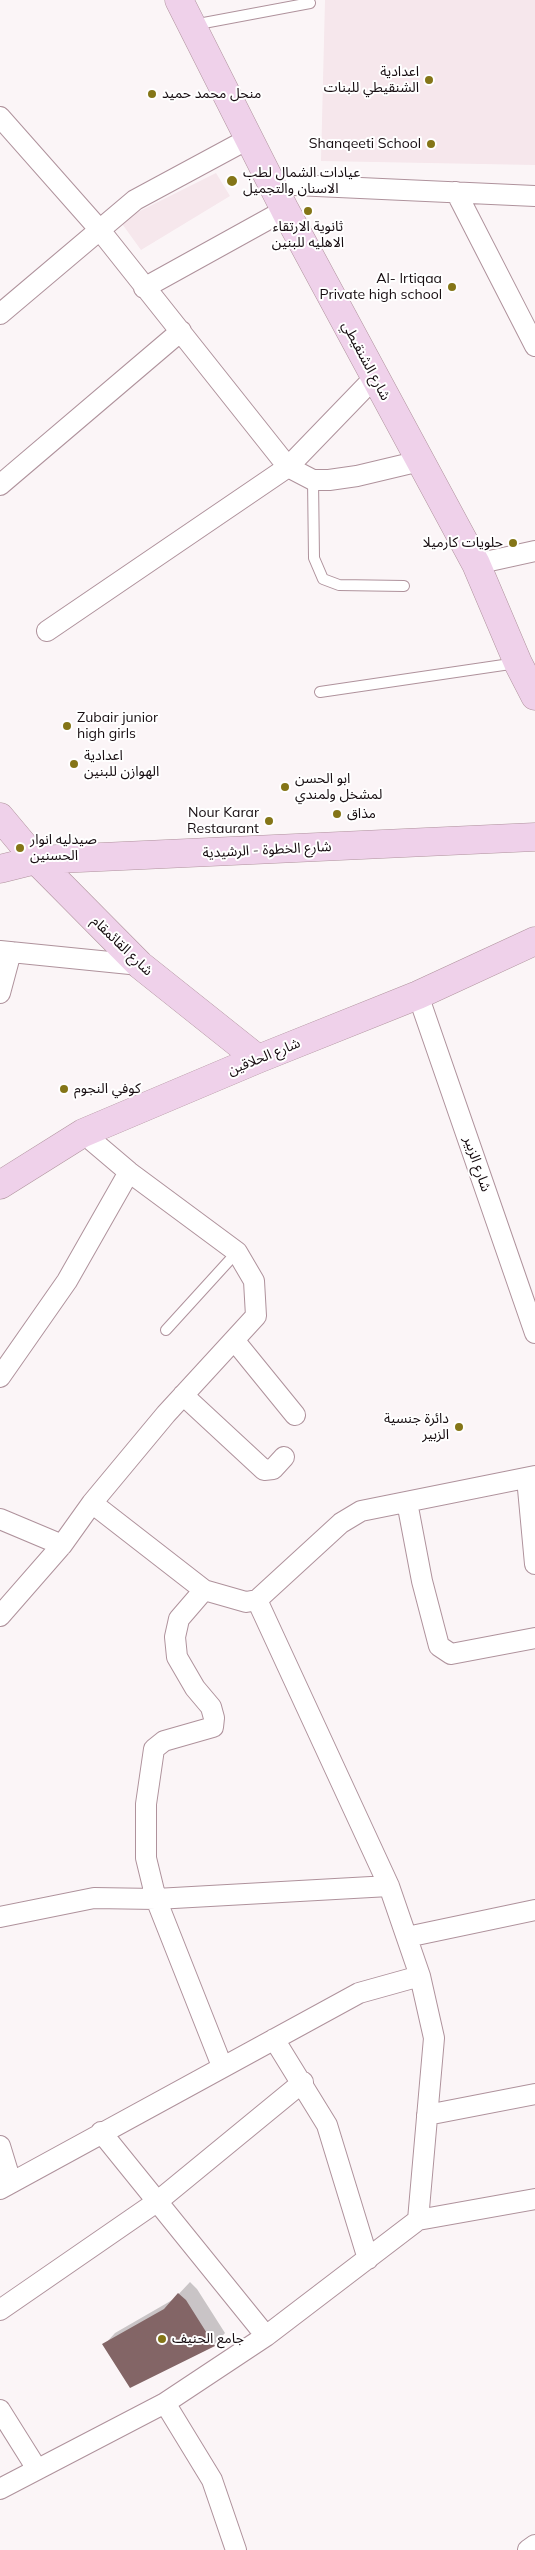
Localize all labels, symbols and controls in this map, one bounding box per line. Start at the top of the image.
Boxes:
place label: اعدادية الشنقيطي للبنات [324,64,419,96]
marker: اعدادية الشنقيطي للبنات [423,74,435,86]
place label: منحل محمد حميد [162,86,261,102]
marker: منحل محمد حميد [146,88,158,100]
place label: Shanqeeti School [309,136,421,152]
marker: Shanqeeti School [425,138,437,150]
place label: عيادات الشمال لطب الاسنان والتجميل [243,165,360,198]
marker: عيادات الشمال لطب الاسنان والتجميل [225,174,239,188]
marker: ثانوية الارتقاء الاهليه للبنين [302,205,314,217]
place label: ثانوية الارتقاء الاهليه للبنين [272,219,344,252]
place label: Al- Irtiqaa Private high school [320,271,442,304]
marker: Al- Irtiqaa Private high school [446,281,458,293]
street label: شارع الشنقيطي [338,319,394,403]
place label: حلويات كارميلا [423,535,503,551]
marker: حلويات كارميلا [507,537,519,549]
place label: Zubair junior high girls [77,710,158,742]
marker: Zubair junior high girls [61,720,73,732]
place label: اعدادية الهوازن للبنين [84,748,159,780]
marker: اعدادية الهوازن للبنين [68,758,80,770]
place label: ابو الحسن لمشخل ولمندي [295,771,382,804]
marker: ابو الحسن لمشخل ولمندي [279,781,291,793]
place label: Nour Karar Restaurant [187,805,259,838]
place label: مذاق [347,806,376,822]
marker: مذاق [331,808,343,820]
marker: Nour Karar Restaurant [263,815,275,827]
place label: صيدليه انوار الحسنين [30,832,97,864]
street label: شارع الخطوة - الرشيدية [202,838,332,862]
marker: صيدليه انوار الحسنين [14,842,26,854]
street label: شارع القائمقام [88,913,156,979]
street label: شارع الحلاقين [225,1035,303,1079]
place label: كوفي النجوم [74,1081,141,1097]
marker: كوفي النجوم [58,1083,70,1095]
street label: شارع الزبير [460,1134,494,1194]
place label: دائرة جنسية الزبير [384,1411,449,1444]
marker: دائرة جنسية الزبير [453,1421,465,1433]
place label: جامع الحنيف [172,2331,244,2347]
marker: جامع الحنيف [156,2333,168,2345]

